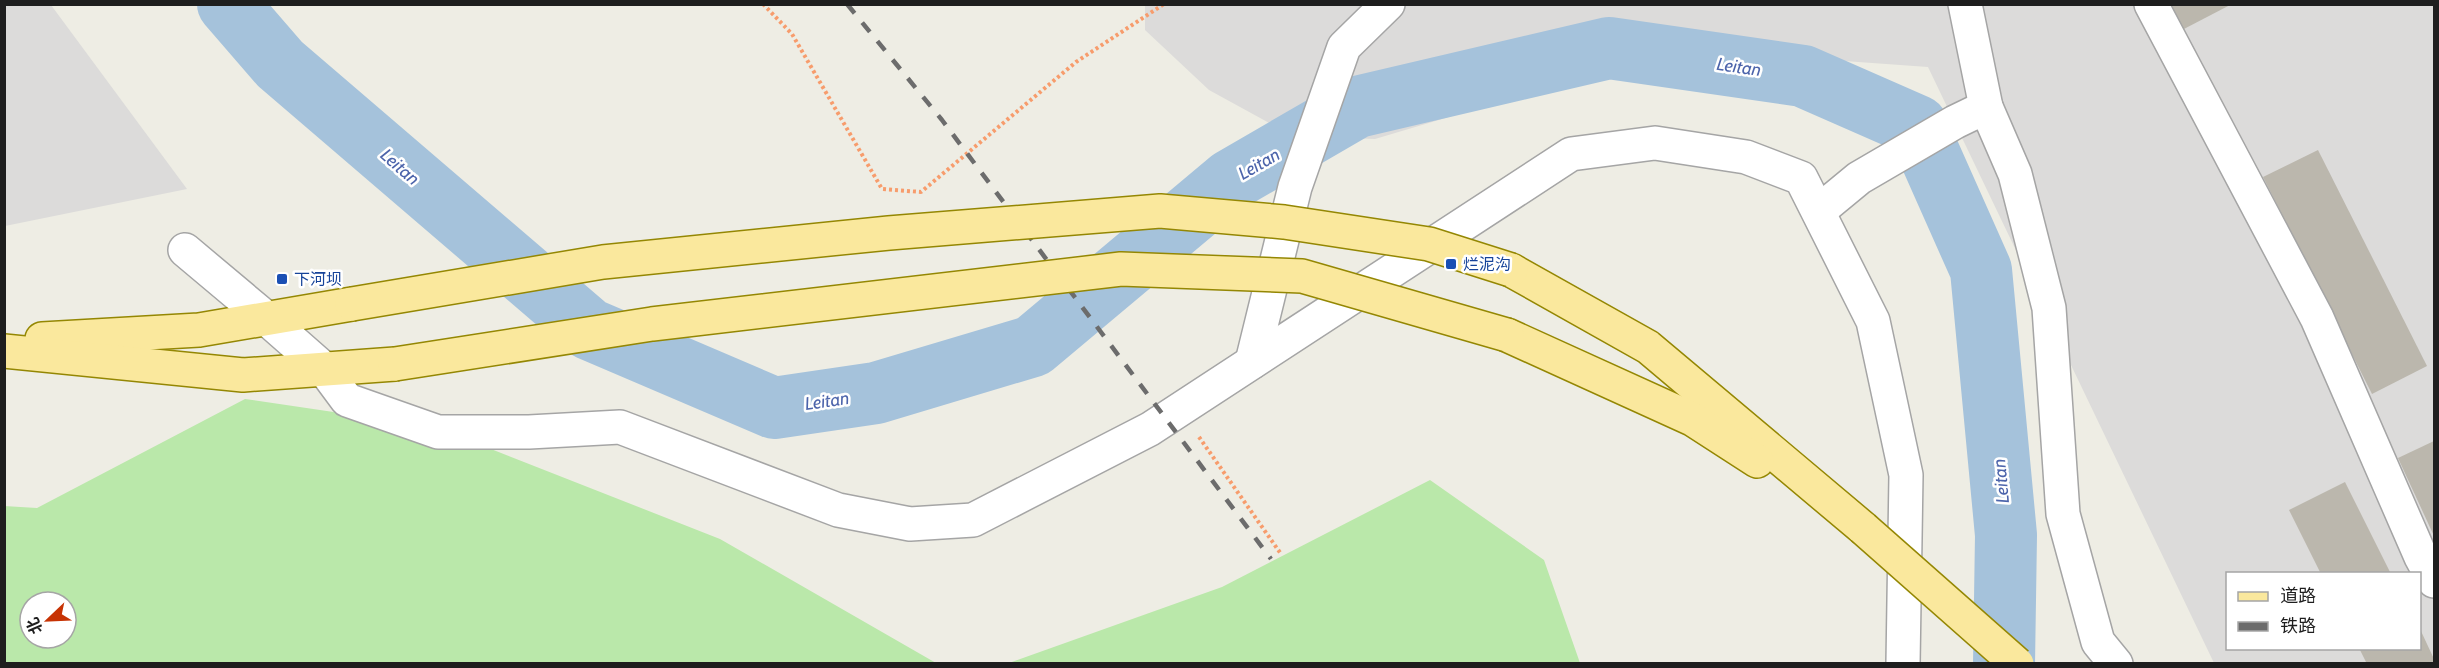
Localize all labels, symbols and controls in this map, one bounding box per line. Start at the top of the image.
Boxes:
water label: Leitan [1715,53,1763,81]
water label: Leitan [1234,143,1284,185]
water label: Leitan [376,144,424,190]
place label: 烂泥沟 [1463,255,1511,274]
marker: 烂泥沟 [1444,257,1458,271]
place label: 下河坝 [294,270,342,289]
marker: 下河坝 [275,272,289,286]
water label: Leitan [803,387,851,415]
water label: Leitan [1988,458,2014,504]
legend [2226,572,2421,650]
text: 道路 [2280,585,2316,607]
north arrow [18,590,78,650]
text: 北 [23,615,47,637]
text: 铁路 [2280,615,2316,637]

